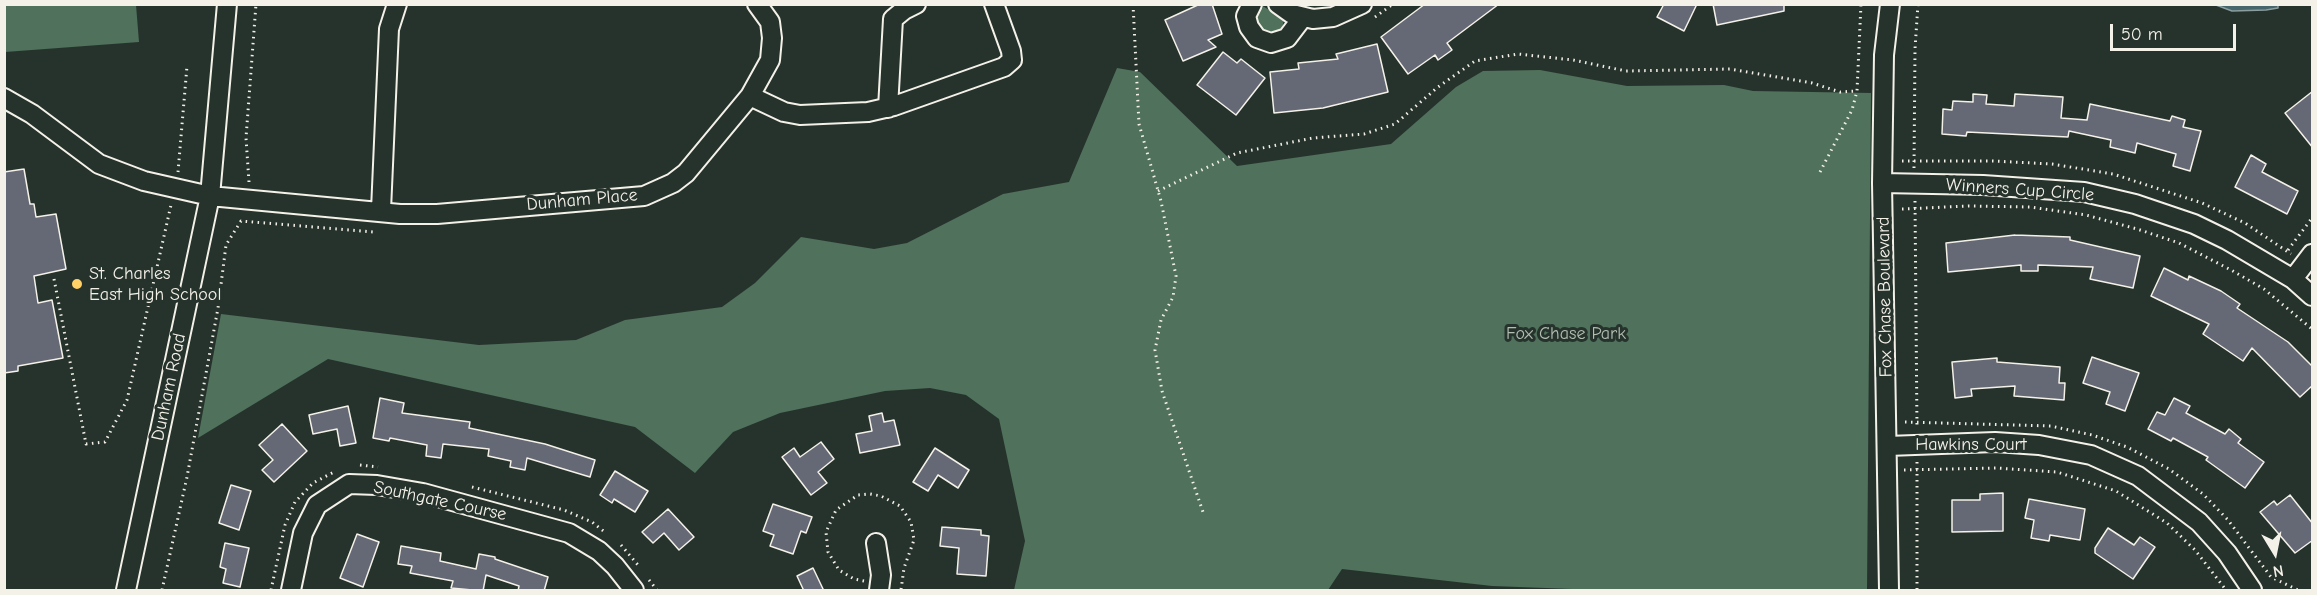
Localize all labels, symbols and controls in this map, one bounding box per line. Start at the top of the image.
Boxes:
scale bar [2113,12,2239,50]
text: 50 m [2121,24,2163,45]
street label: Winners Cup Circle [1945,174,2095,206]
street label: Dunham Place [526,184,638,216]
street label: Fox Chase Boulevard [1873,216,1897,378]
place label: St. Charles East High School [89,263,221,306]
marker: St. Charles East High School [70,277,84,291]
park label: Fox Chase Park [1506,323,1626,345]
street label: Dunham Road [147,331,191,443]
street label: Hawkins Court [1915,434,2027,456]
street label: Southgate Course [372,476,508,526]
north arrow [2245,523,2305,583]
text: N [2271,561,2285,580]

